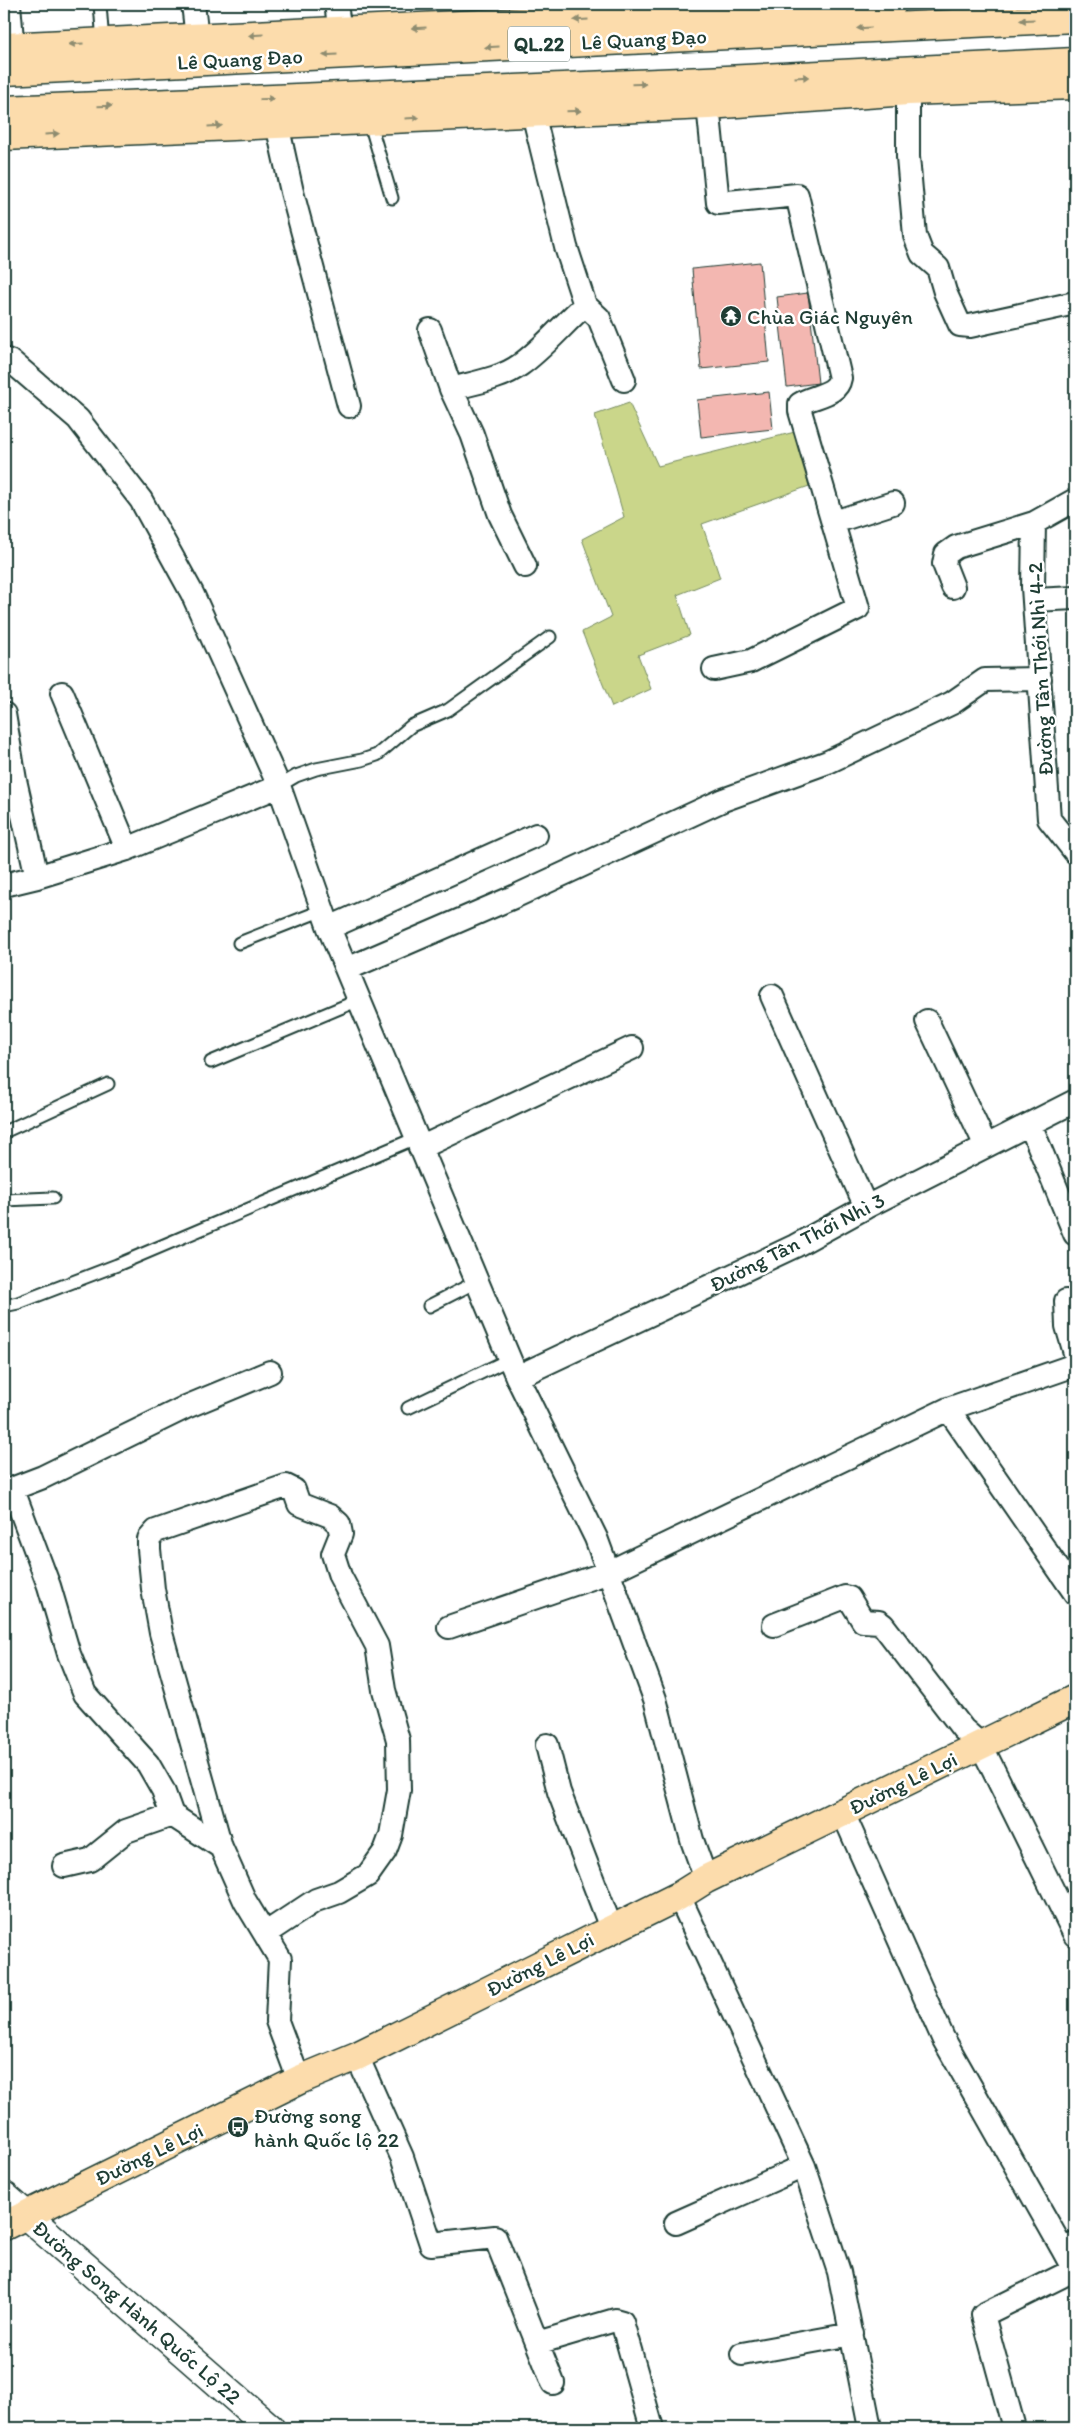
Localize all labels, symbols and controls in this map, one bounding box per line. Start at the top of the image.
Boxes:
one-way arrow [573,16,589,24]
one-way arrow [1018,17,1034,25]
street label: Lê Quang Đạo [581,23,707,55]
one-way arrow [410,24,426,32]
one-way arrow [856,25,872,33]
road number: QL.22 [508,27,570,62]
one-way arrow [248,32,264,40]
one-way arrow [68,40,84,48]
street label: Lê Quang Đạo [177,43,303,75]
one-way arrow [484,43,500,51]
one-way arrow [322,51,338,59]
one-way arrow [794,72,810,80]
one-way arrow [632,80,648,88]
one-way arrow [260,95,276,103]
one-way arrow [97,101,113,109]
one-way arrow [567,106,583,114]
one-way arrow [404,114,420,122]
one-way arrow [207,122,223,130]
one-way arrow [45,129,61,137]
temple icon: Chùa Giác Nguyên [719,304,743,328]
place label: Chùa Giác Nguyên [747,304,913,329]
street label: Đường Tân Thới Nhì 4-2 [1022,562,1058,776]
street label: Đường Tân Thới Nhì 3 [705,1187,889,1297]
street label: Đường Lê Lợi [845,1746,961,1820]
street label: Đường Lê Lợi [482,1926,598,2002]
place label: Đường song hành Quốc lộ 22 [254,2103,399,2152]
bus stop icon: Đường song hành Quốc lộ 22 [226,2115,250,2139]
street label: Đường Lê Lợi [91,2117,207,2191]
street label: Đường Song Hành Quốc Lộ 22 [28,2215,246,2409]

